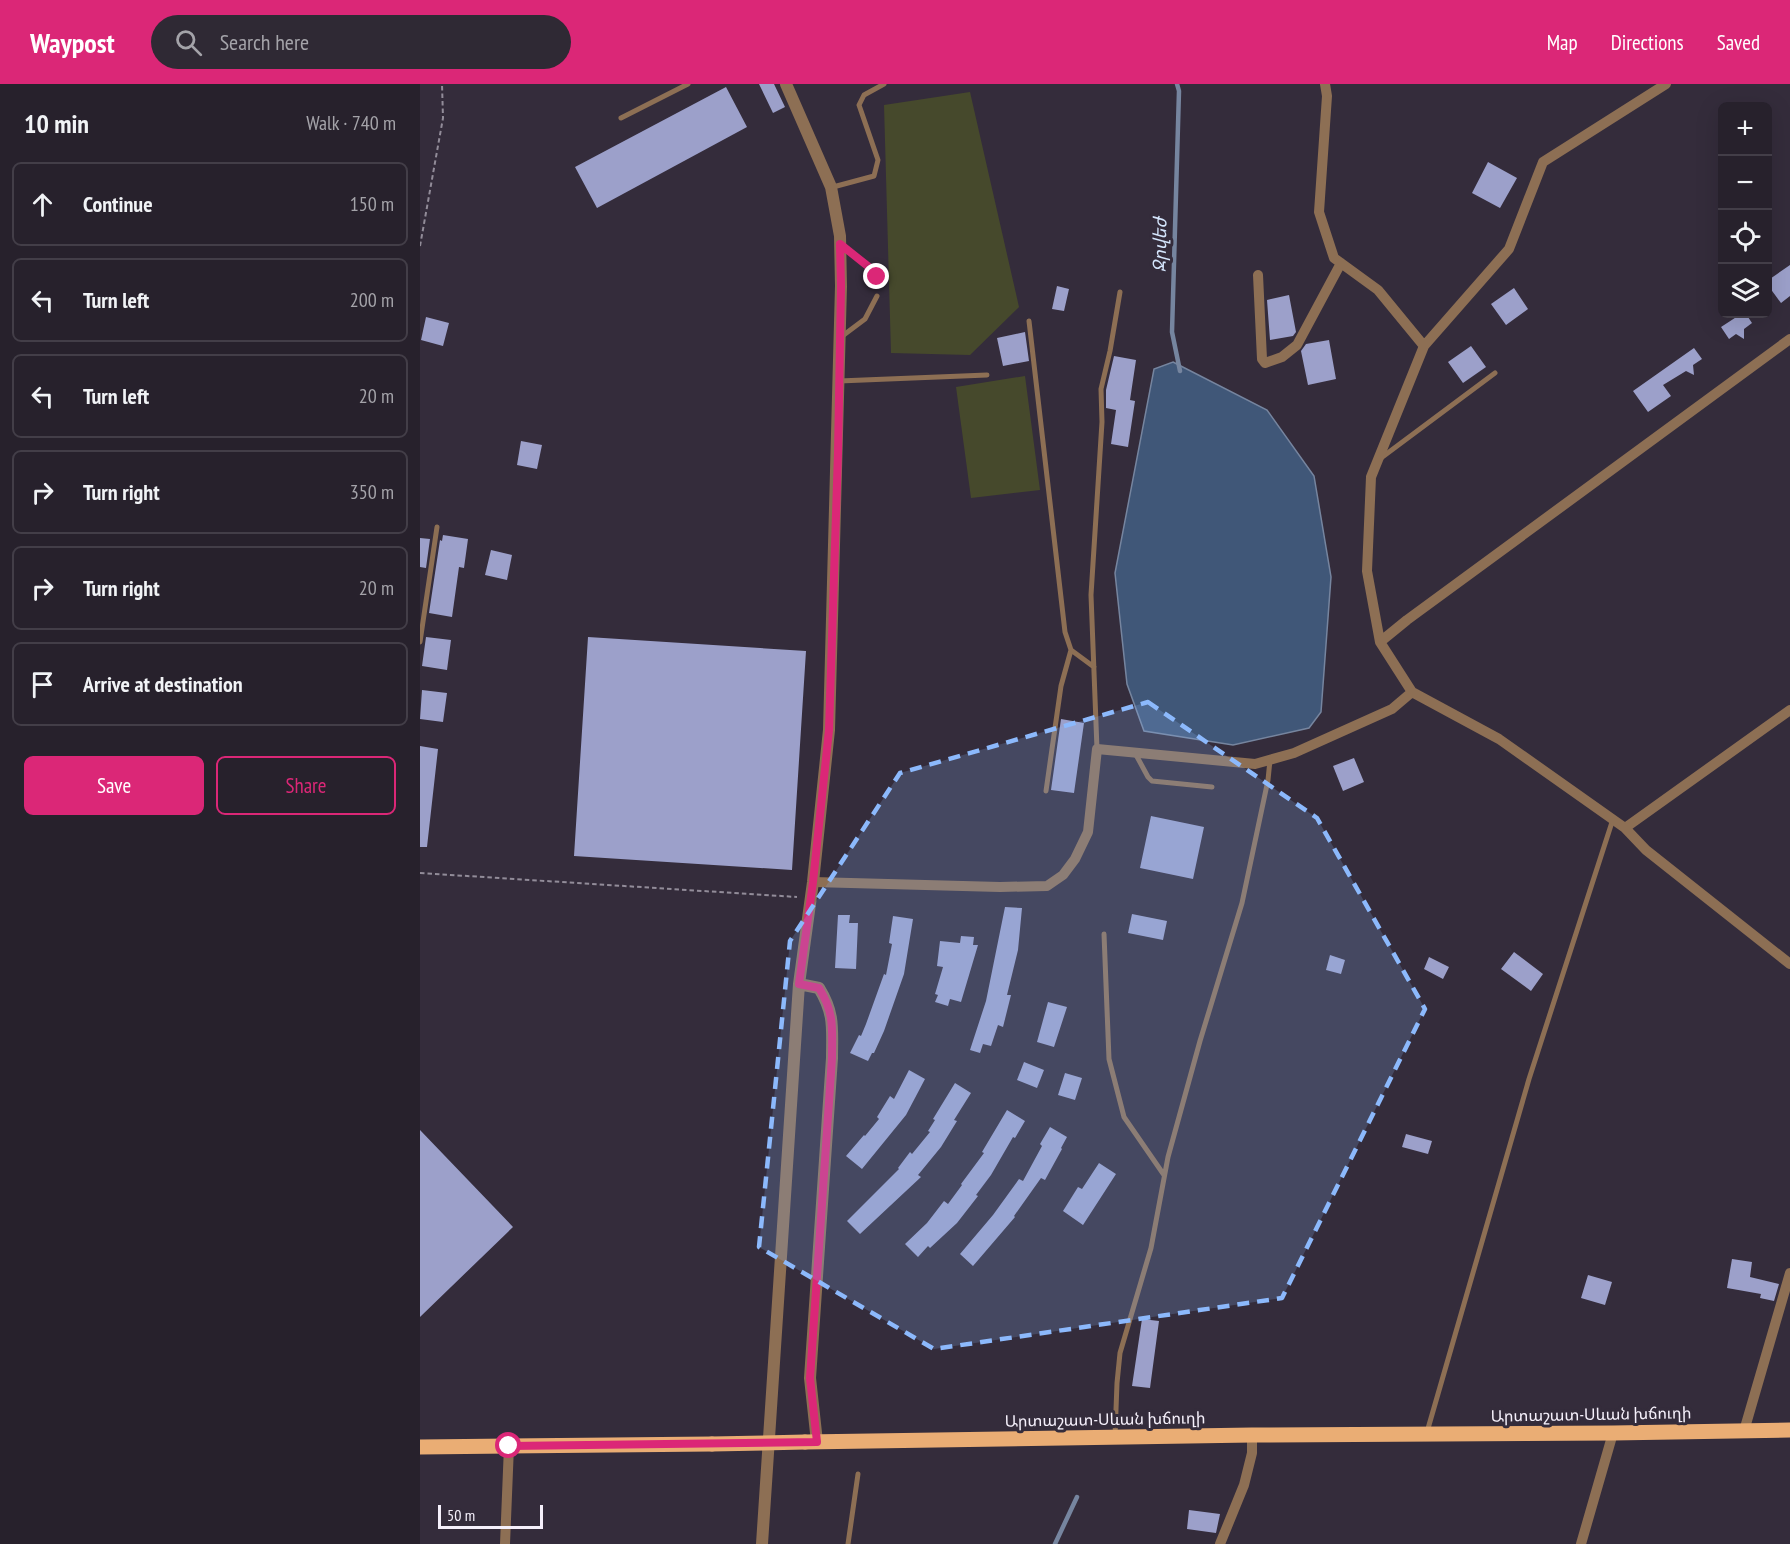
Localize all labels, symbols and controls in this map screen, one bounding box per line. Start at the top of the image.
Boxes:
search box [151,15,571,69]
text: Waypost [30,24,115,61]
icon: search [172,26,205,59]
text: Search here [220,28,309,56]
text: Map [1547,29,1578,56]
text: Directions [1611,29,1684,56]
text: Saved [1717,29,1760,56]
map controls [1718,102,1772,318]
button: + [1718,102,1772,156]
text: 10 min [24,107,89,140]
text: Walk · 740 m [306,110,396,136]
button: − [1718,156,1772,210]
icon: ahead [26,188,59,221]
text: Continue [83,190,153,218]
text: 150 m [350,191,394,217]
button: locate [1718,210,1772,264]
water label: Ջրվեժ [1148,215,1172,273]
route end [863,263,889,289]
button: layers [1718,264,1772,318]
icon: left [26,284,59,317]
text: Turn left [83,286,149,314]
text: 200 m [350,287,394,313]
icon: left [26,380,59,413]
text: Turn left [83,382,149,410]
text: 20 m [359,383,394,409]
icon: right [26,476,59,509]
text: Turn right [83,478,160,506]
text: 350 m [350,479,394,505]
icon: right [26,572,59,605]
text: Turn right [83,574,160,602]
text: 20 m [359,575,394,601]
icon: arrive [26,668,59,701]
text: Arrive at destination [83,670,243,698]
button: Save [24,756,204,815]
button: Share [216,756,396,815]
street label: Արտաշատ-Սևան խճուղի [1490,1402,1692,1426]
street label: Արտաշատ-Սևան խճուղի [1004,1407,1206,1431]
route start [495,1432,521,1458]
scale bar [438,1502,543,1530]
text: 50 m [447,1505,475,1525]

